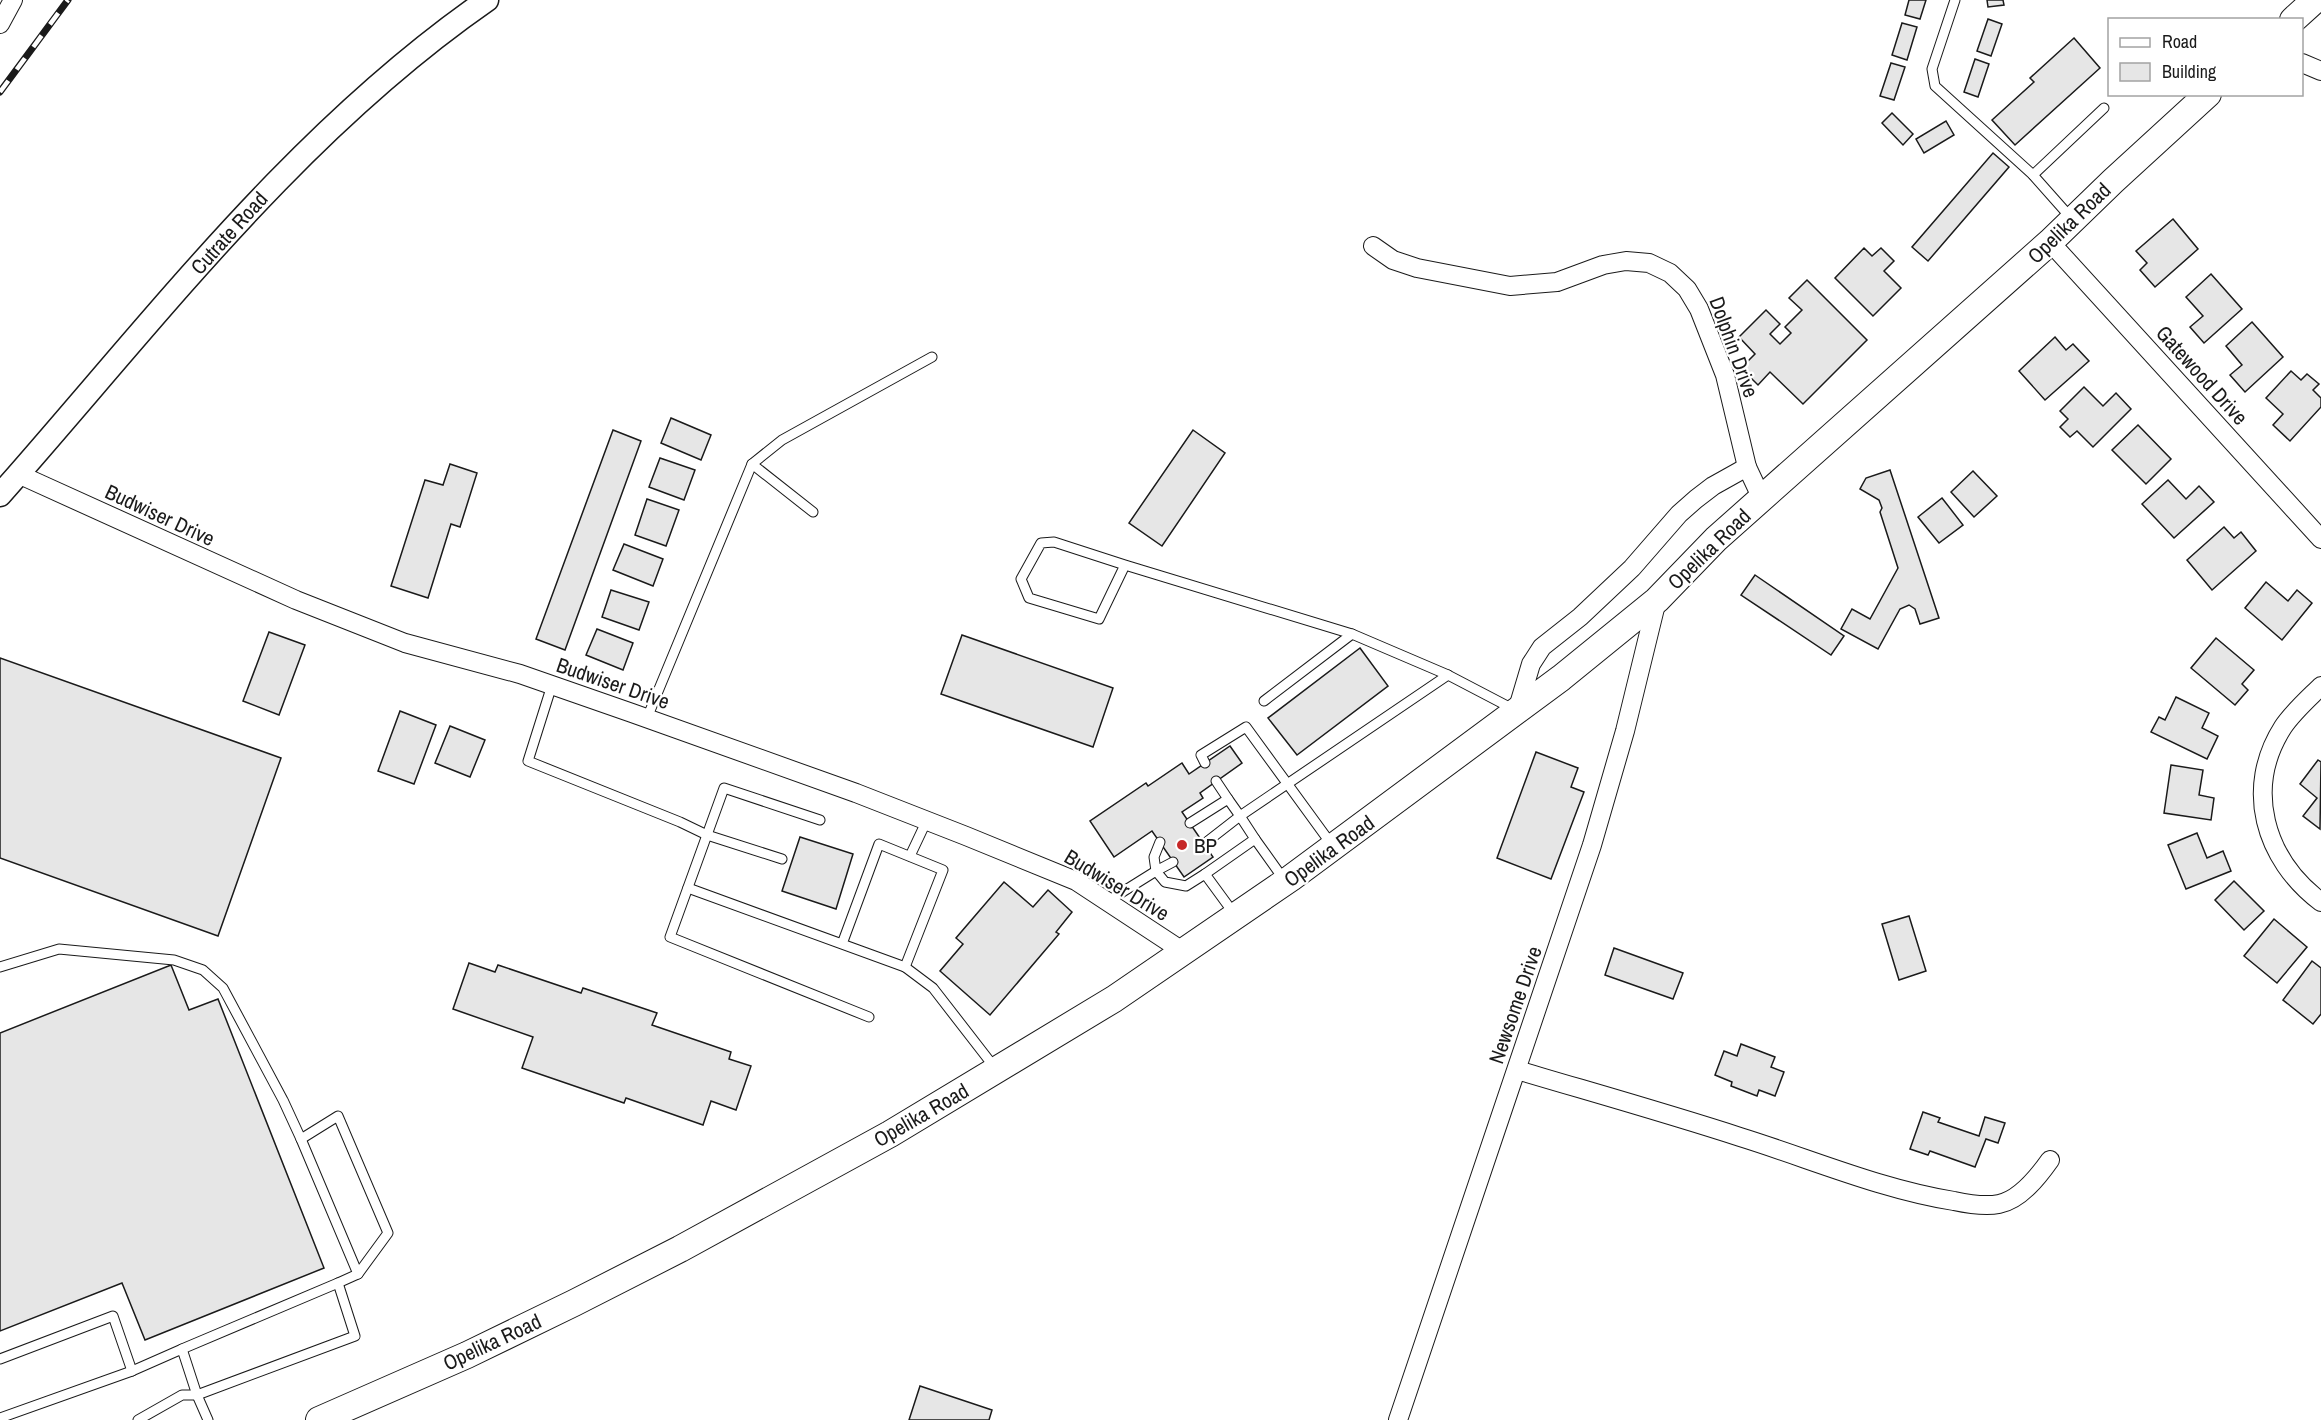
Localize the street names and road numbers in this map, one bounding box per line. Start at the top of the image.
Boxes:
street label: Opelika Road [2021,176,2117,270]
street label: Cutrate Road [184,185,274,281]
street label: Dolphin Drive [1702,293,1766,401]
street label: Gatewood Drive [2150,319,2254,431]
street label: Budwiser Drive [101,477,219,553]
street label: Opelika Road [1661,502,1757,596]
street label: Budwiser Drive [553,650,673,716]
street label: Opelika Road [1278,808,1380,894]
street label: Budwiser Drive [1059,842,1175,928]
street label: Newsome Drive [1481,942,1549,1068]
street label: Opelika Road [868,1076,974,1154]
street label: Opelika Road [438,1307,546,1377]

